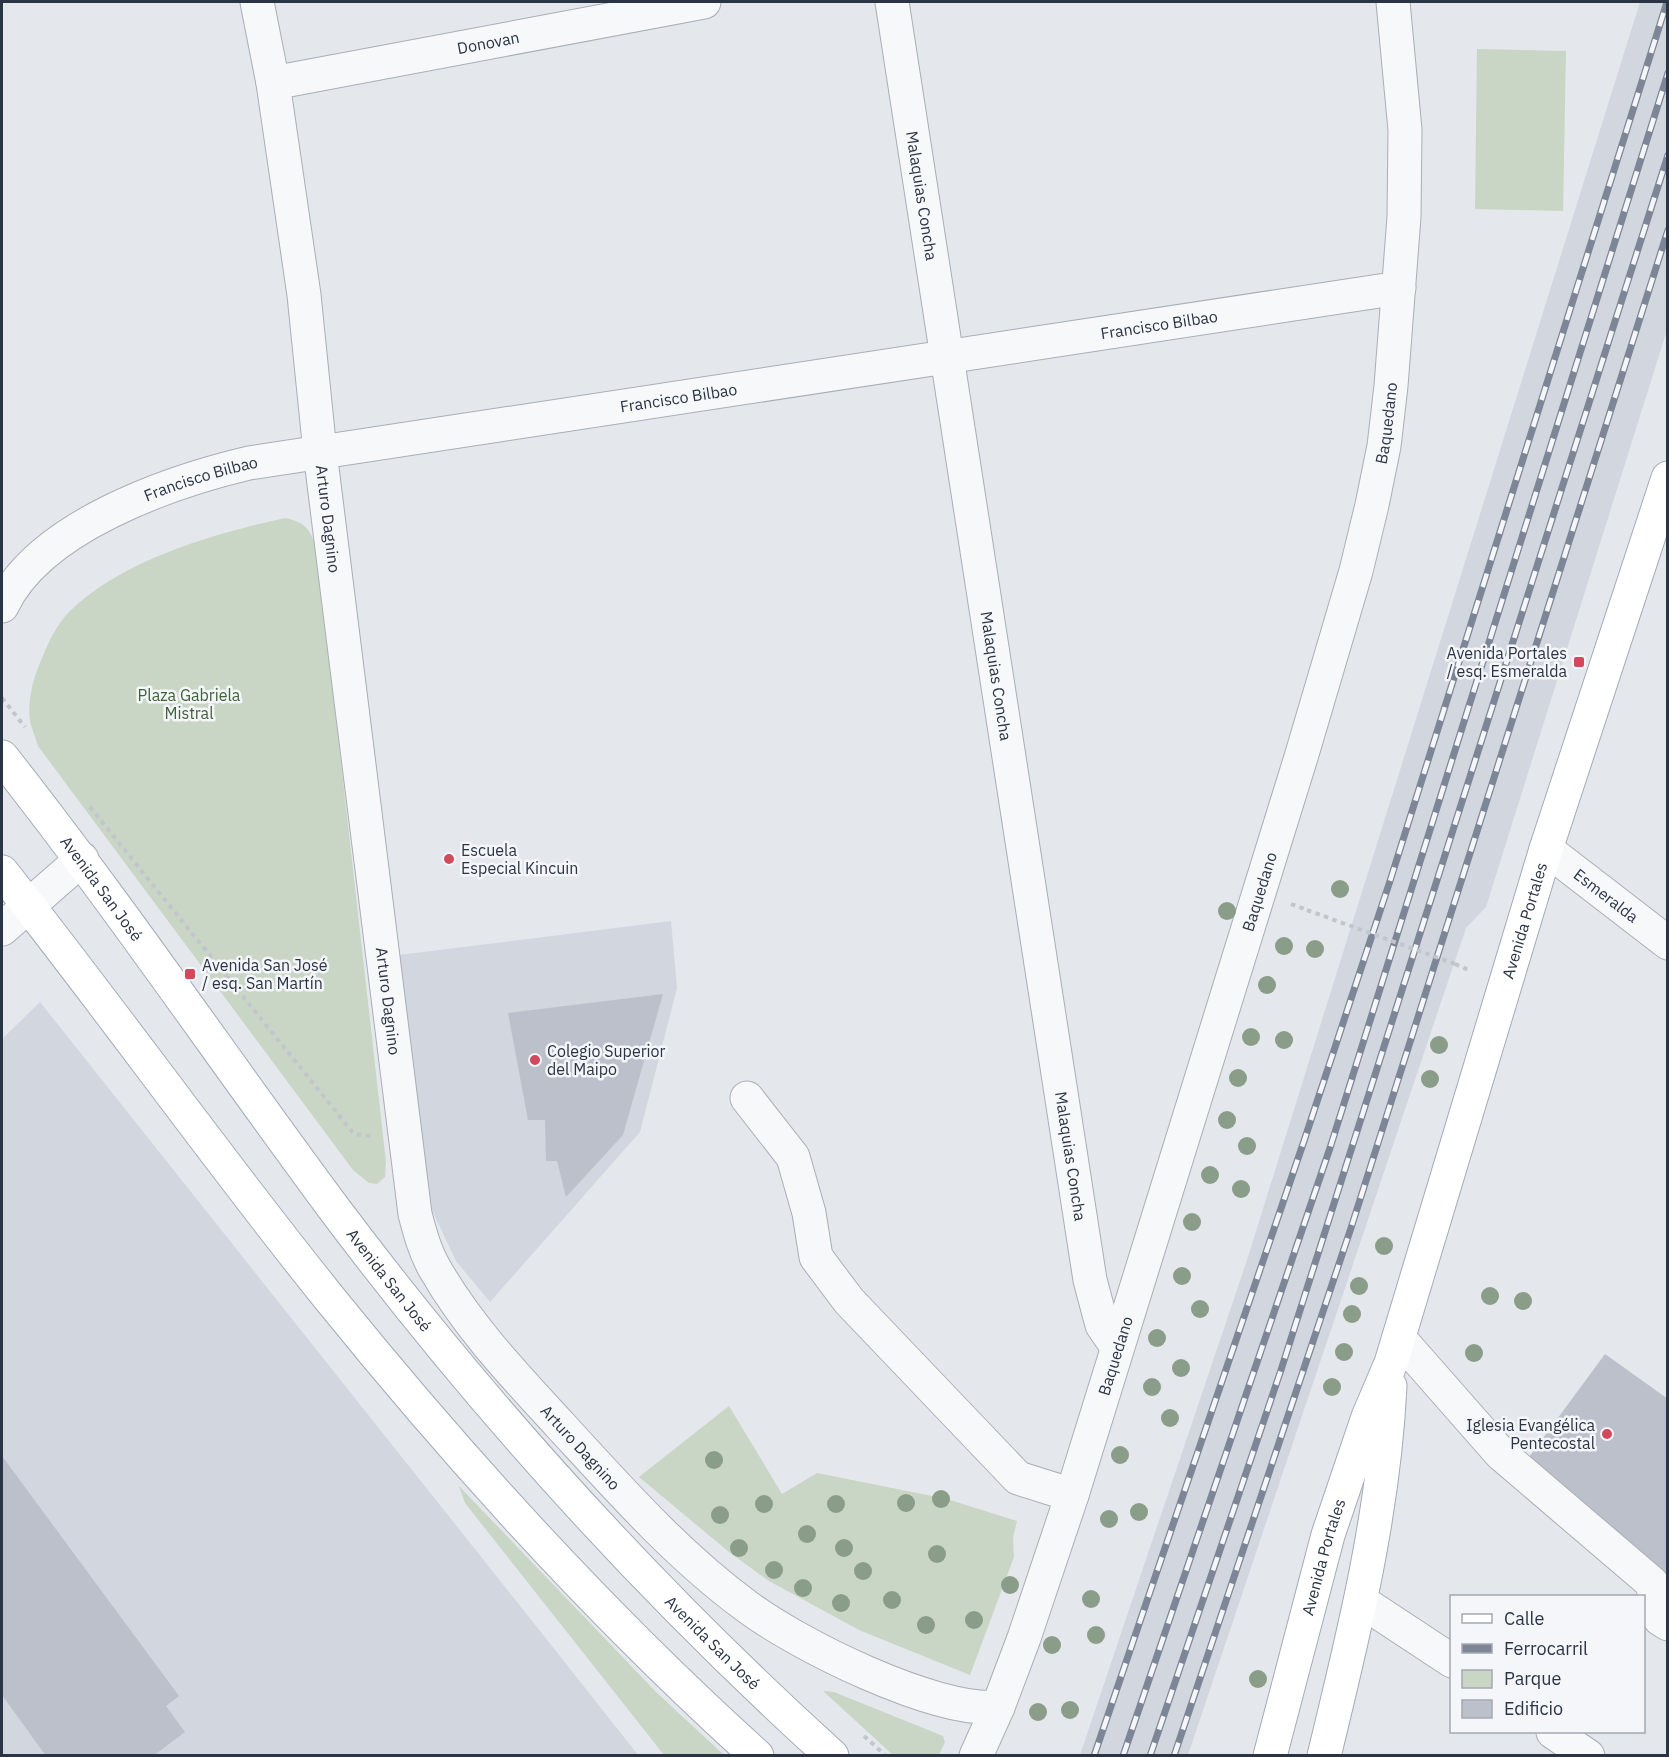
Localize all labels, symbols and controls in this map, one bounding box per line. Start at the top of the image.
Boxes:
street label: Donovan [455,27,521,58]
street label: Malaquias Concha [902,130,942,262]
street label: Francisco Bilbao [1099,306,1219,343]
street label: Francisco Bilbao [619,379,739,416]
street label: Baquedano [1371,381,1401,466]
street label: Francisco Bilbao [141,452,259,505]
street label: Arturo Dagnino [312,464,345,574]
street label: Malaquias Concha [977,610,1016,743]
place label: Avenida Portales / esq. Esmeralda [1446,643,1567,681]
marker: Avenida Portales / esq. Esmeralda [1572,655,1586,669]
park label: Plaza Gabriela Mistral [138,685,241,723]
street label: Avenida San José [56,832,147,945]
place label: Escuela Especial Kincuin [461,840,578,878]
street label: Baquedano [1238,850,1281,934]
marker: Escuela Especial Kincuin [442,852,456,866]
street label: Avenida Portales [1497,860,1551,981]
street label: Esmeralda [1570,864,1643,927]
street label: Arturo Dagnino [372,946,405,1056]
place label: Avenida San José / esq. San Martín [202,955,328,993]
marker: Avenida San José / esq. San Martín [183,967,197,981]
place label: Colegio Superior del Maipo [547,1041,665,1079]
marker: Colegio Superior del Maipo [528,1053,542,1067]
street label: Malaquias Concha [1051,1090,1091,1223]
street label: Avenida San José [343,1225,436,1336]
street label: Baquedano [1093,1314,1137,1398]
street label: Arturo Dagnino [537,1401,625,1494]
place label: Iglesia Evangélica Pentecostal [1466,1415,1595,1453]
marker: Iglesia Evangélica Pentecostal [1600,1427,1614,1441]
street label: Avenida Portales [1297,1496,1350,1618]
street label: Avenida San José [661,1591,765,1694]
legend [1450,1595,1645,1733]
text: Calle [1504,1607,1544,1630]
text: Ferrocarril [1504,1637,1588,1660]
text: Parque [1504,1667,1562,1690]
text: Edificio [1504,1697,1563,1720]

